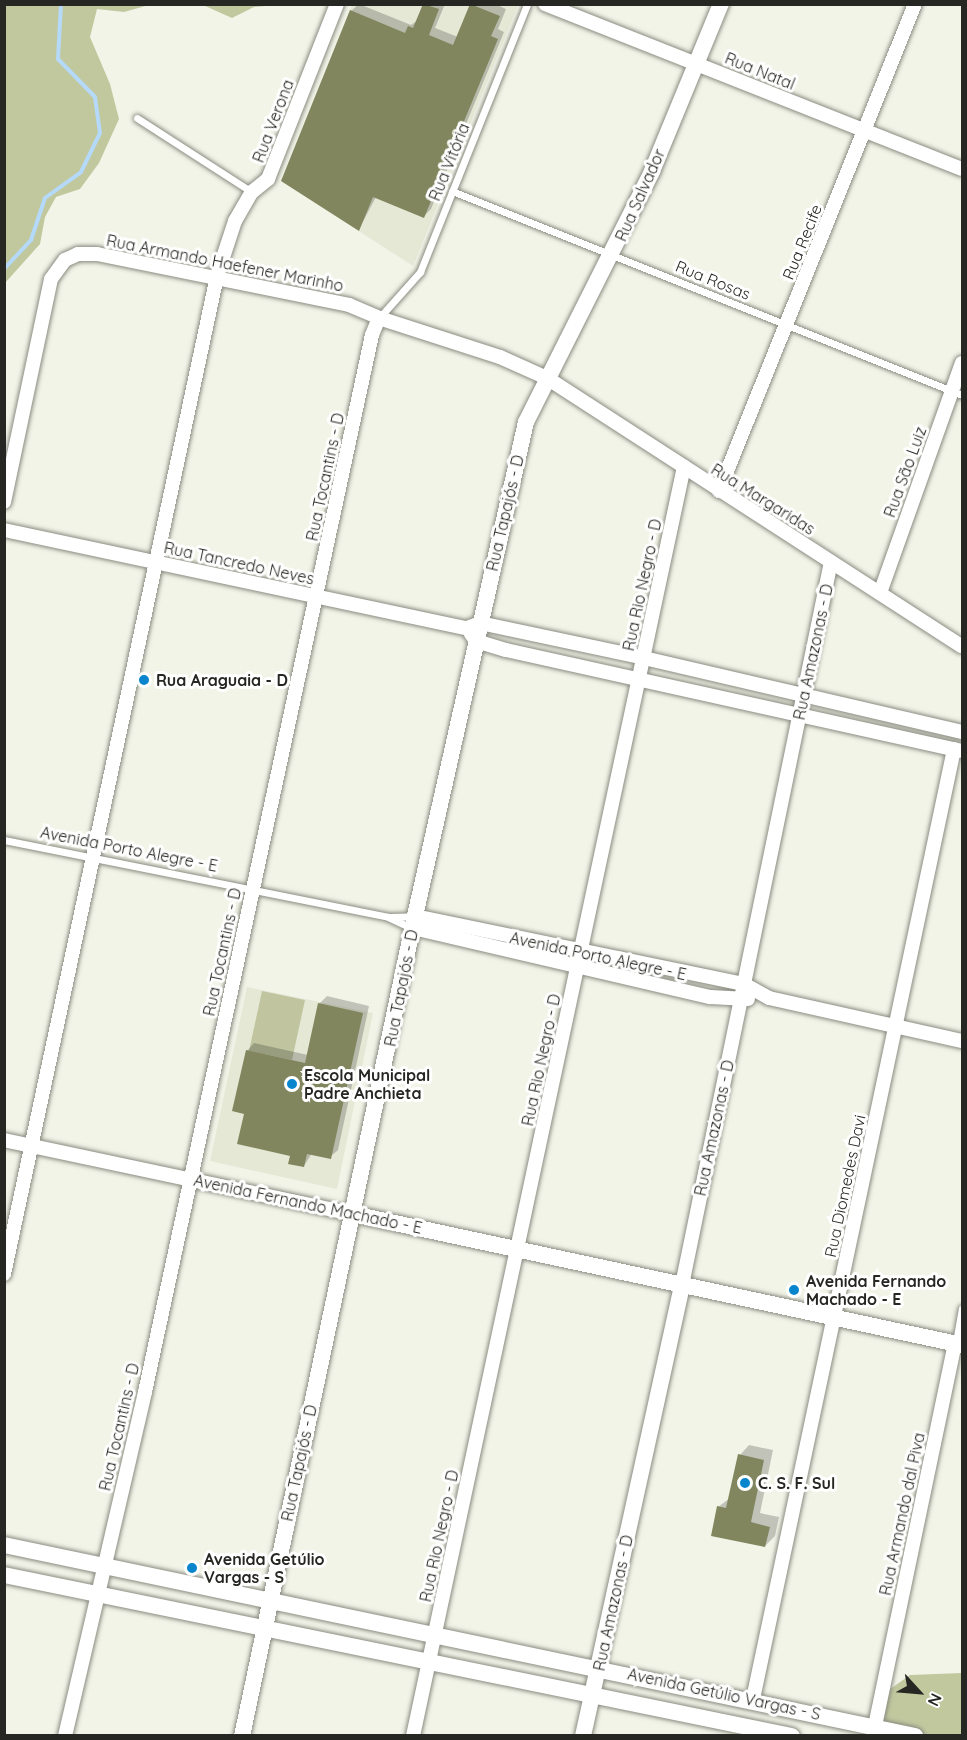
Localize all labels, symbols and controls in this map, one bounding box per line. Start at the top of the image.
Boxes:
street label: Rua Natal [722,48,798,94]
street label: Rua Verona [248,77,298,165]
street label: Rua Vitória [425,120,473,204]
street label: Rua Salvador [611,146,669,244]
street label: Rua Recife [778,202,826,282]
street label: Rua Armando Haefener Marinho [105,231,345,295]
street label: Rua Rosas [673,256,753,304]
street label: Rua Tocantins - D [302,411,348,543]
street label: Rua São Luiz [880,424,930,520]
street label: Rua Tapajós - D [482,453,528,573]
street label: Rua Margaridas [708,459,818,539]
street label: Rua Rio Negro - D [619,517,665,653]
street label: Rua Tancredo Neves [162,538,316,588]
street label: Rua Amazonas - D [789,582,837,722]
place label: Rua Araguaia - D [156,670,288,690]
marker: Rua Araguaia - D [137,673,151,687]
street label: Avenida Porto Alegre - E [39,822,219,876]
street label: Rua Tocantins - D [199,886,245,1018]
street label: Rua Tapajós - D [380,928,422,1048]
street label: Avenida Porto Alegre - E [508,928,688,984]
street label: Rua Rio Negro - D [518,992,564,1128]
street label: Rua Amazonas - D [690,1058,738,1198]
place label: Escola Municipal Padre Anchieta [304,1065,430,1103]
marker: Escola Municipal Padre Anchieta [285,1077,299,1091]
street label: Rua Diomedes Davi [820,1113,870,1259]
street label: Avenida Fernando Machado - E [192,1170,424,1238]
place label: Avenida Fernando Machado - E [806,1271,946,1309]
marker: Avenida Fernando Machado - E [787,1283,801,1297]
street label: Rua Tocantins - D [95,1361,143,1493]
street label: Rua Tapajós - D [277,1403,321,1523]
street label: Rua Armando dal Piva [875,1431,929,1597]
street label: Rua Rio Negro - D [416,1468,462,1604]
place label: C. S. F. Sul [758,1473,835,1493]
marker: C. S. F. Sul [736,1474,754,1492]
street label: Rua Amazonas - D [589,1533,637,1673]
place label: Avenida Getúlio Vargas - S [204,1549,325,1587]
marker: Avenida Getúlio Vargas - S [185,1561,199,1575]
north arrow [889,1662,949,1722]
street label: Avenida Getúlio Vargas - S [626,1664,822,1724]
text: N [924,1690,947,1710]

